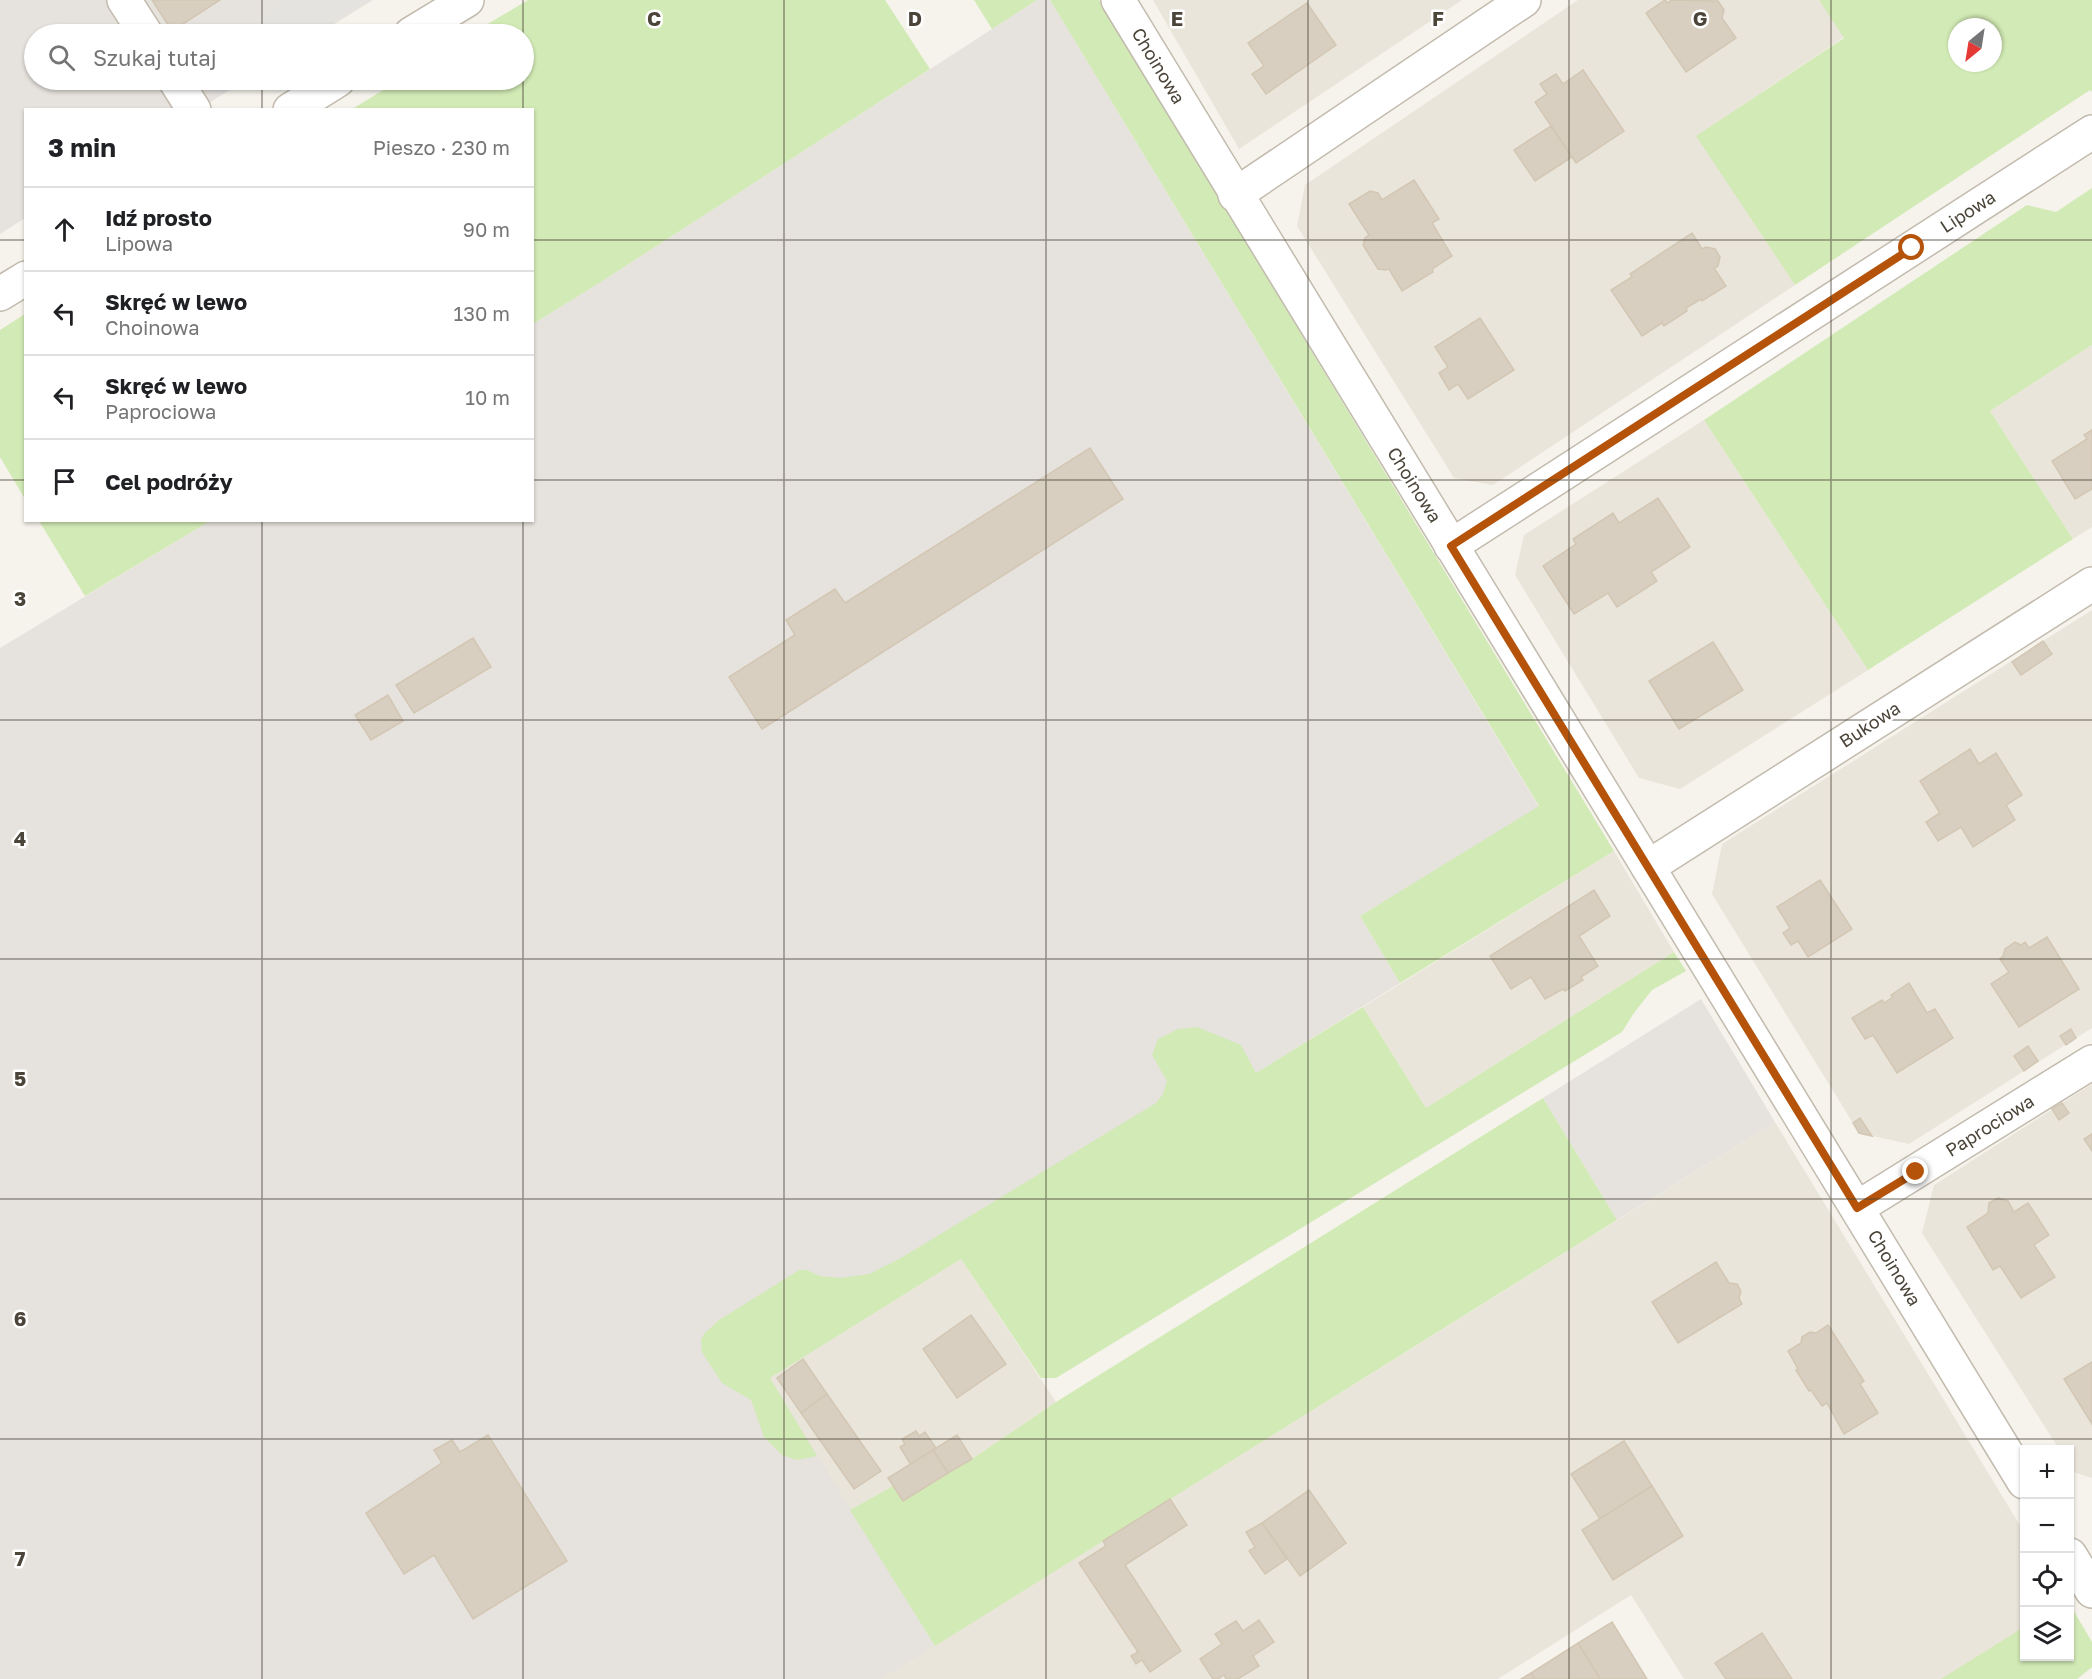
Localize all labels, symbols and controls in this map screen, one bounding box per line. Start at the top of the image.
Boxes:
text: C [647,6,661,30]
text: D [908,6,922,30]
text: E [1171,6,1183,30]
text: F [1432,6,1444,30]
text: G [1693,6,1707,30]
north arrow [1948,18,2002,72]
street label: Choinowa [1128,23,1190,108]
search box [24,24,534,90]
icon: search [45,41,78,74]
text: Szukaj tutaj [93,44,217,71]
text: 3 min [48,132,116,163]
text: Pieszo · 230 m [373,135,510,159]
street label: Lipowa [1936,185,1999,237]
text: Idź prosto [105,204,212,231]
icon: ahead [48,213,81,246]
text: 90 m [463,217,510,241]
text: Lipowa [105,231,173,255]
route start [1898,234,1924,260]
text: Skręć w lewo [105,288,247,315]
icon: left [48,297,81,330]
text: 130 m [454,301,510,325]
text: Choinowa [105,315,199,339]
text: Skręć w lewo [105,372,247,399]
icon: left [48,381,81,414]
text: 10 m [465,385,510,409]
text: Paprociowa [105,399,216,423]
street label: Choinowa [1383,443,1447,526]
icon: arrive [48,465,81,498]
text: Cel podróży [105,468,233,495]
text: 3 [14,586,26,610]
street label: Bukowa [1835,696,1904,752]
text: 4 [14,826,26,850]
text: 5 [14,1066,26,1090]
street label: Paprociowa [1941,1089,2038,1161]
route end [1902,1158,1928,1184]
street label: Choinowa [1864,1225,1926,1310]
text: 6 [14,1306,26,1330]
map controls [2020,1445,2074,1661]
button: + [2020,1445,2074,1499]
button: − [2020,1499,2074,1553]
text: 7 [15,1546,26,1570]
button: locate [2020,1553,2074,1607]
button: layers [2020,1607,2074,1661]

